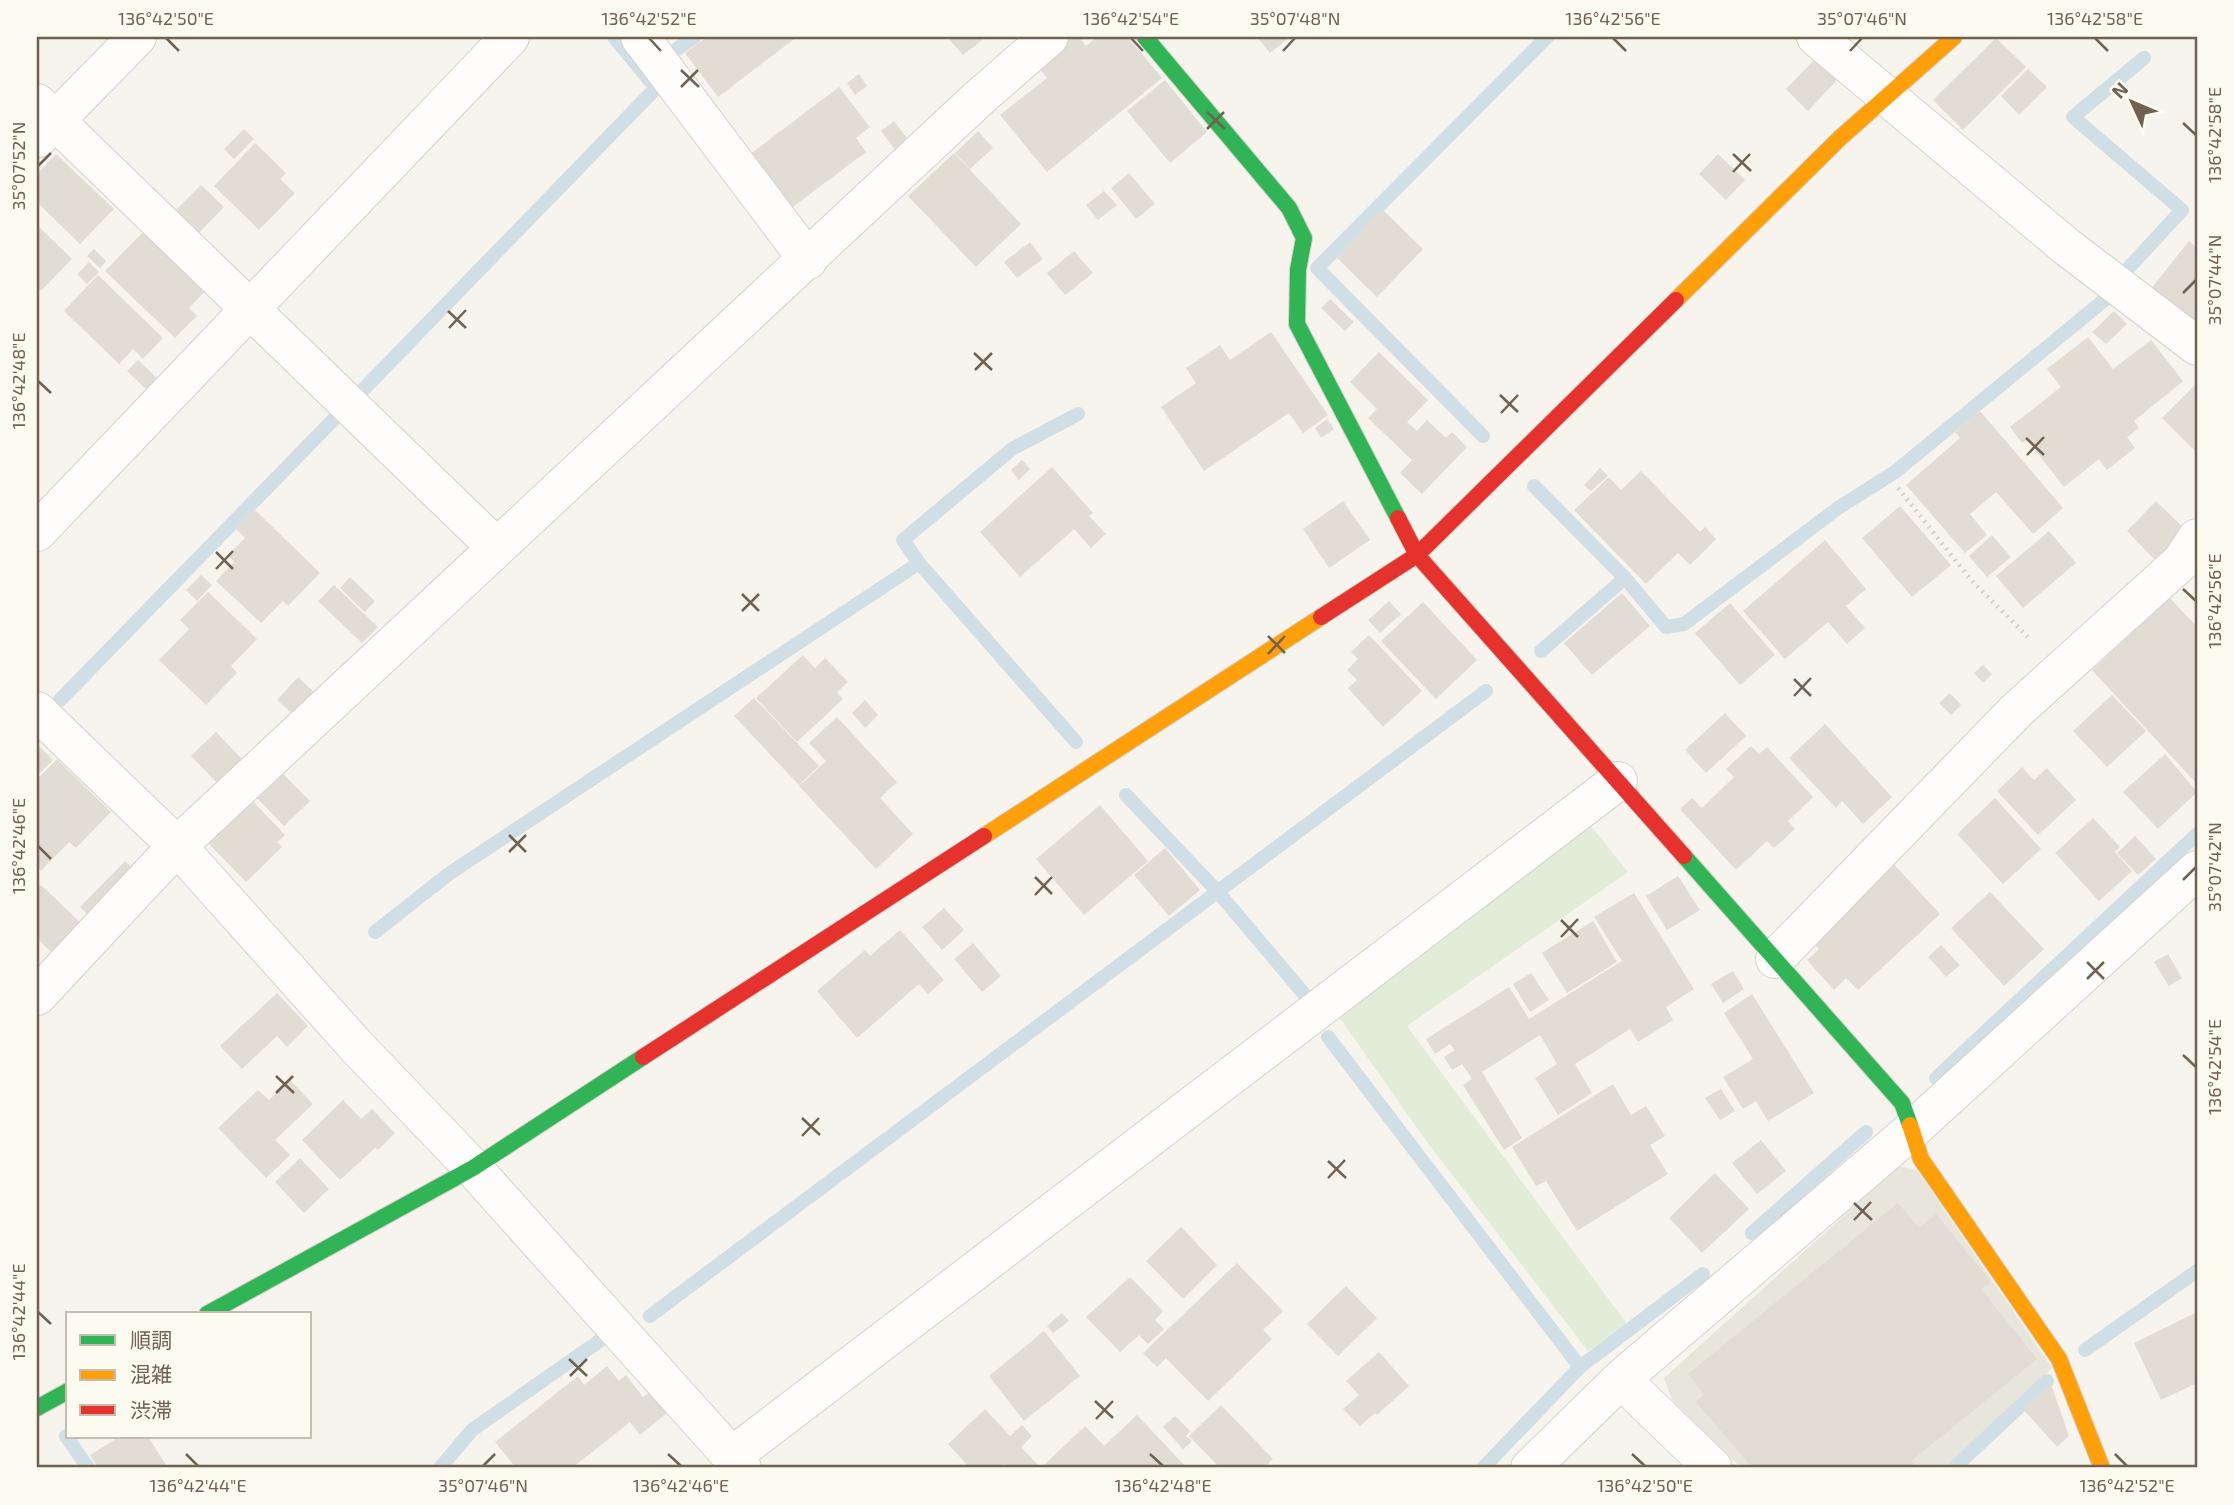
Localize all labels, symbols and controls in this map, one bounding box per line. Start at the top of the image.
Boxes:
text: 136°42'50"E [118,7,214,29]
text: 136°42'52"E [601,7,697,29]
text: 136°42'54"E [1083,7,1179,29]
text: 35°07'48"N [1250,7,1340,29]
text: 136°42'56"E [1565,7,1661,29]
text: 35°07'46"N [1817,7,1907,29]
text: 136°42'58"E [2047,7,2143,29]
north arrow [2098,66,2168,136]
text: N [2106,77,2132,103]
text: 136°42'58"E [2203,87,2225,183]
text: 35°07'52"N [7,122,29,210]
text: 35°07'44"N [2203,235,2225,325]
text: 136°42'48"E [7,332,29,430]
text: 136°42'56"E [2203,553,2225,649]
text: 136°42'46"E [7,798,29,894]
text: 35°07'42"N [2203,822,2225,912]
text: 136°42'54"E [2203,1019,2225,1115]
text: 136°42'44"E [7,1263,29,1361]
legend [66,1312,312,1438]
text: 順調 [130,1327,172,1352]
text: 混雑 [130,1361,172,1386]
text: 渋滞 [130,1397,172,1422]
text: 136°42'44"E [149,1474,247,1496]
text: 35°07'46"N [438,1474,528,1496]
text: 136°42'46"E [633,1474,729,1496]
text: 136°42'48"E [1114,1474,1212,1496]
text: 136°42'50"E [1597,1474,1693,1496]
text: 136°42'52"E [2079,1474,2175,1496]

